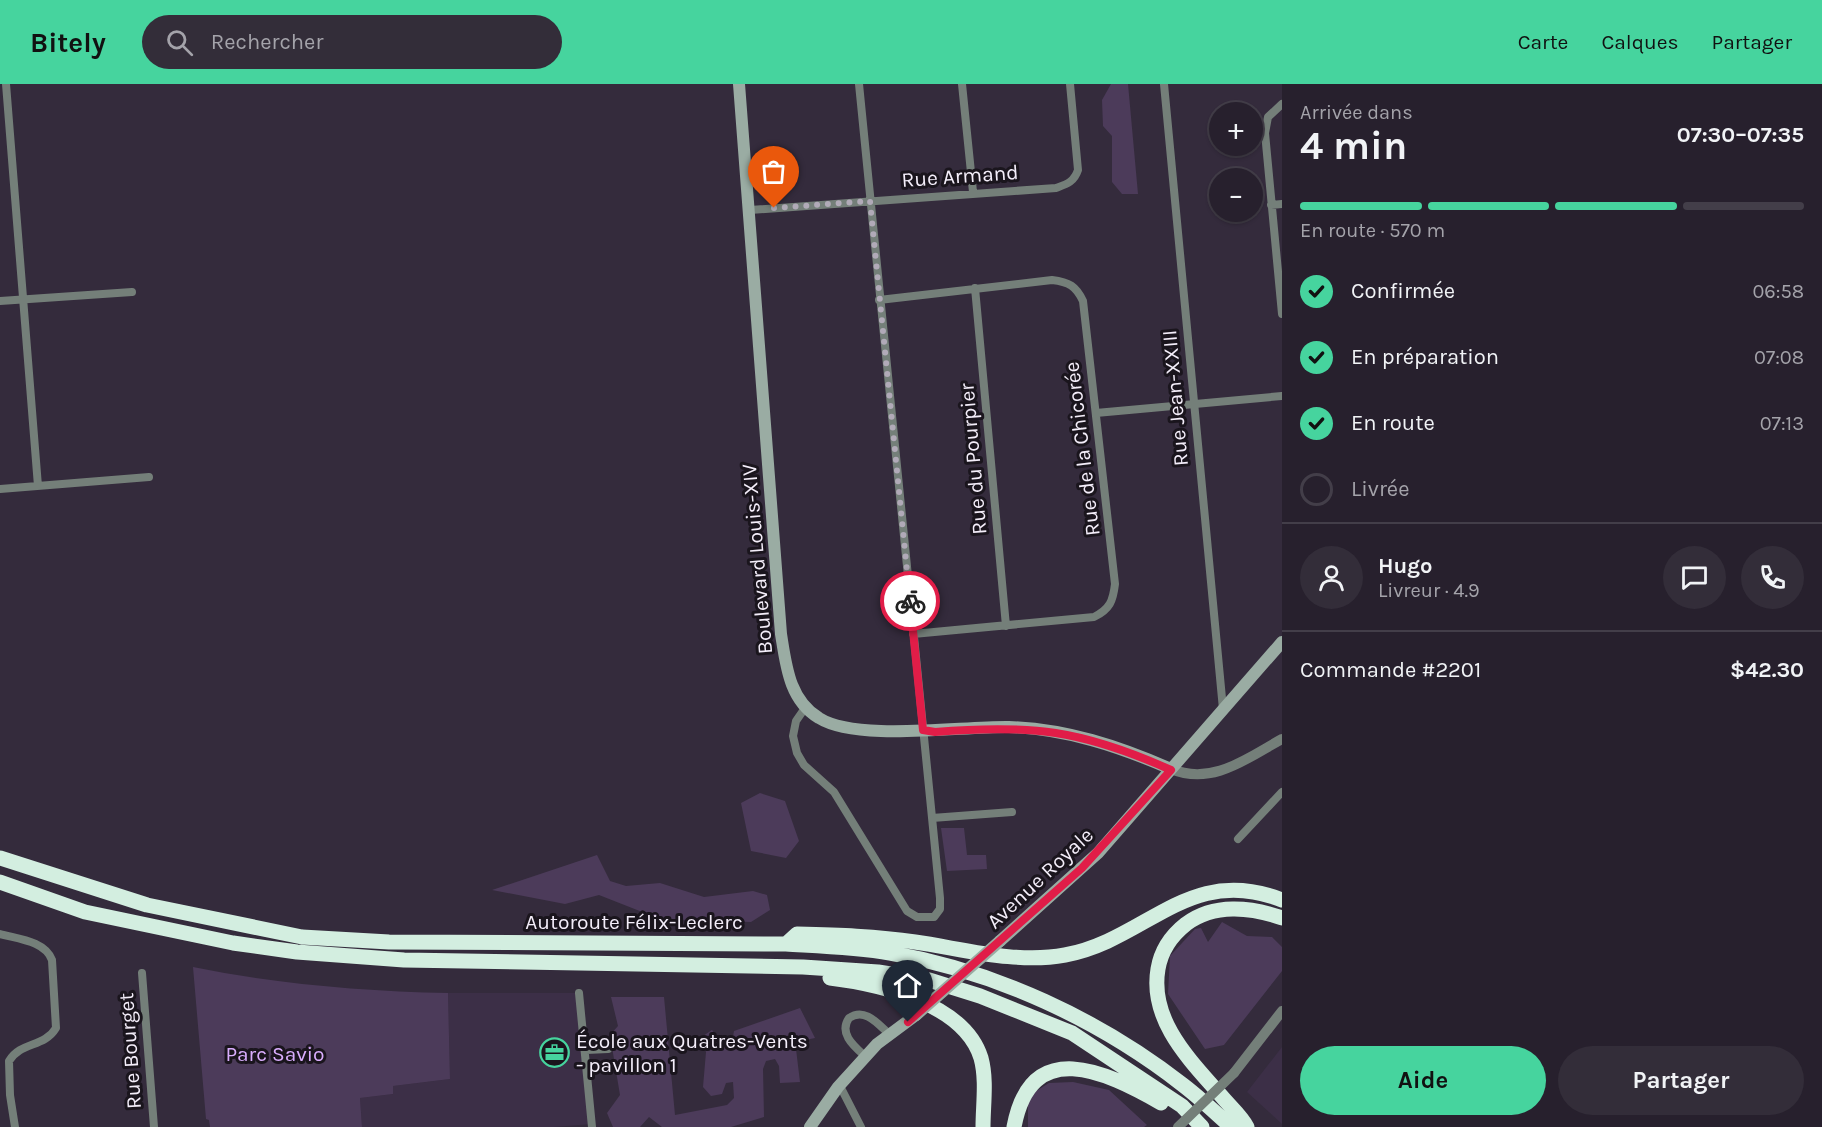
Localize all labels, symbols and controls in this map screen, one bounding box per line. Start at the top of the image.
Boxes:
search box [142,15,562,69]
text: Bitely [30,26,106,59]
icon: search [163,26,196,59]
text: Rechercher [211,29,323,55]
text: Carte [1518,30,1568,54]
text: Calques [1601,30,1679,54]
text: Partager [1712,30,1792,54]
text: Arrivée dans [1300,101,1413,124]
map controls [1209,102,1263,222]
button: + [1209,102,1263,156]
text: 07:30–07:35 [1677,122,1804,148]
text: 4 min [1300,123,1407,169]
pin [748,146,799,208]
icon: bag [757,155,790,188]
street label: Rue Armand [901,160,1019,192]
button: − [1209,168,1263,222]
text: En route · 570 m [1300,219,1445,242]
icon: check [1300,275,1333,308]
text: Confirmée [1351,278,1455,304]
text: 06:58 [1752,280,1804,303]
street label: Rue Jean-XXIII [1157,329,1193,467]
icon: check [1300,341,1333,374]
text: En préparation [1351,344,1499,370]
text: 07:08 [1754,346,1804,369]
street label: Rue de la Chicorée [1059,361,1105,537]
street label: Rue du Pourpier [954,382,992,536]
icon: check [1300,407,1333,440]
text: En route [1351,410,1435,436]
text: 07:13 [1760,412,1804,435]
street label: Boulevard Louis-XIV [737,463,777,655]
text: Livrée [1351,476,1409,502]
button: person [1300,546,1363,609]
button: chat [1663,546,1726,609]
button: phone [1741,546,1804,609]
text: Hugo [1378,553,1433,579]
courier [880,571,940,631]
text: Livreur · 4.9 [1378,579,1480,602]
icon: bike [894,585,927,618]
text: Commande #2201 [1300,657,1481,683]
text: $42.30 [1730,657,1804,683]
street label: Avenue Royale [982,823,1098,933]
street label: Autoroute Félix-Leclerc [525,910,743,934]
pin [882,960,933,1022]
icon: home [891,969,924,1002]
street label: Rue Bourget [114,992,146,1110]
place label: École aux Quatres-Vents - pavillon 1 [576,1029,808,1077]
office icon: École aux Quatres-Vents - pavillon 1 [539,1037,571,1069]
park label: Parc Savio [225,1042,325,1066]
button: Aide [1300,1046,1546,1115]
button: Partager [1558,1046,1804,1115]

